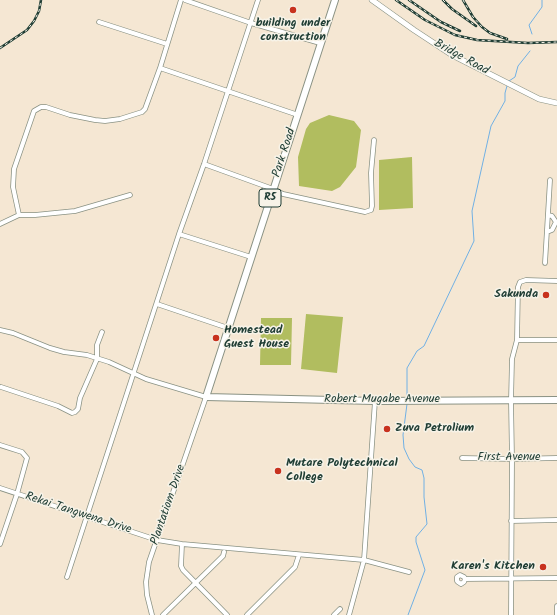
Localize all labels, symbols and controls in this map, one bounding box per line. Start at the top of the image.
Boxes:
marker: building under construction [288,5,298,15]
place label: building under construction [256,17,330,45]
street label: Bridge Road [431,37,491,79]
street label: Park Road [270,127,300,179]
road number: R5 [259,189,281,207]
place label: Sakunda [494,288,538,302]
marker: Sakunda [541,290,551,300]
place label: Homestead Guest House [224,324,289,352]
marker: Homestead Guest House [211,333,221,343]
street label: Robert Mugabe Avenue [324,393,440,407]
place label: Zuva Petrolium [395,422,474,436]
marker: Zuva Petrolium [382,424,392,434]
street label: First Avenue [478,451,540,465]
place label: Mutare Polytechnical College [286,457,398,485]
street label: Plantatiom Drive [149,463,189,547]
marker: Mutare Polytechnical College [273,466,283,476]
street label: Rekai Tangwena Drive [23,490,133,538]
place label: Karen's Kitchen [451,560,535,574]
marker: Karen's Kitchen [538,562,548,572]

